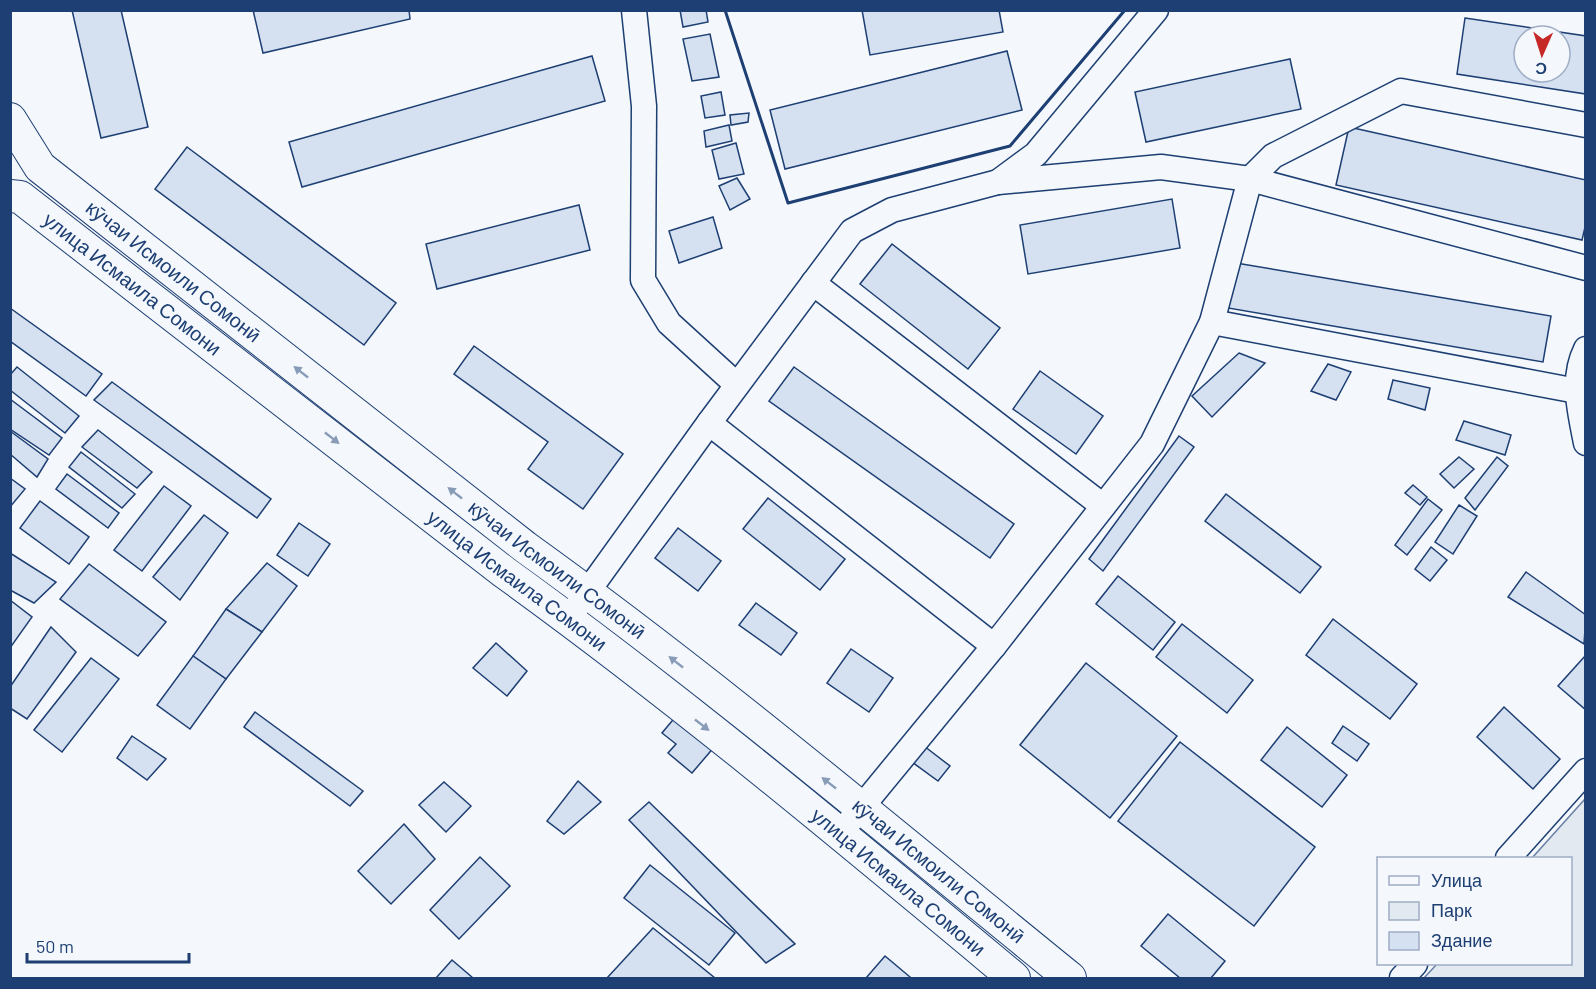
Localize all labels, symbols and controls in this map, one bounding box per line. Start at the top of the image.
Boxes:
north arrow [1512,24,1572,84]
text: С [1534,60,1547,79]
street label: кӯчаи Исмоили Сомонӣ [82,195,266,347]
street label: улица Исмаила Сомони [39,207,227,360]
one-way arrow [293,366,309,379]
one-way arrow [324,432,340,445]
one-way arrow [447,487,462,499]
street label: кӯчаи Исмоили Сомонӣ [464,495,651,643]
street label: улица Исмаила Сомони [423,504,612,655]
one-way arrow [668,656,684,669]
one-way arrow [695,718,710,730]
one-way arrow [821,777,837,790]
street label: кӯчаи Исмоили Сомонӣ [848,793,1030,947]
street label: улица Исмаила Сомони [807,802,991,960]
legend [1377,857,1572,965]
text: Улица [1431,869,1483,891]
text: Парк [1431,899,1472,921]
scale bar [27,926,189,964]
text: Здание [1431,929,1492,951]
text: 50 m [36,935,74,957]

